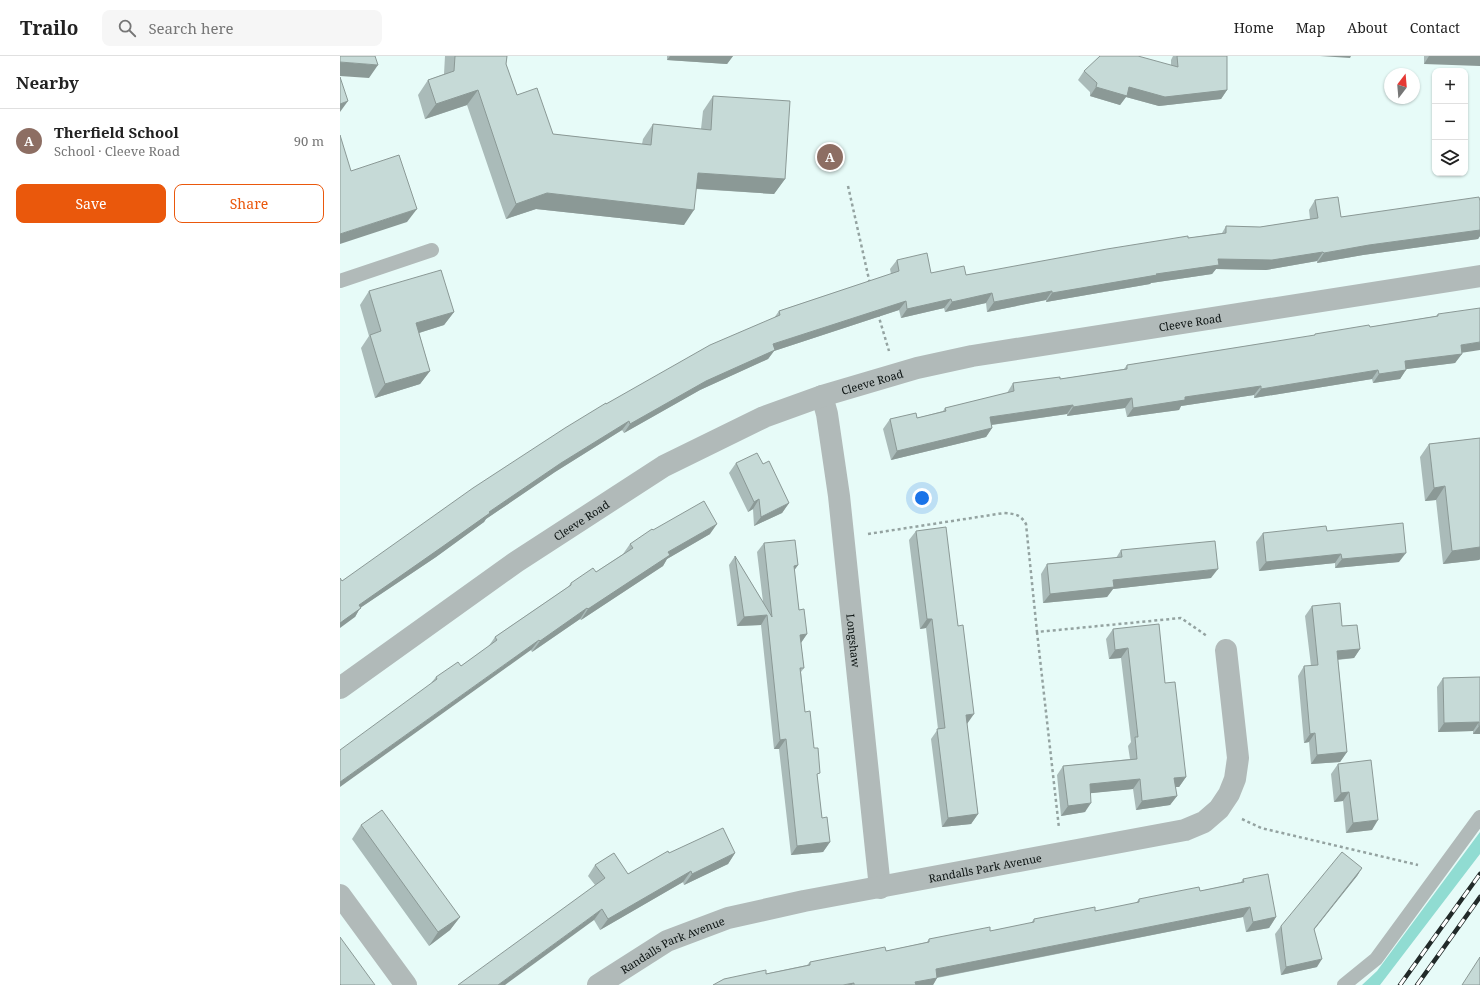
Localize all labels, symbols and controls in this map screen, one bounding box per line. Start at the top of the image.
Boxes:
search box [102,10,382,46]
text: Trailo [20,15,78,41]
icon: search [116,17,138,39]
text: Search here [148,18,234,38]
text: Home [1234,18,1274,37]
text: Map [1296,18,1325,37]
text: About [1347,18,1388,37]
text: Contact [1410,18,1460,37]
north arrow [1384,68,1420,104]
map controls [1432,68,1468,176]
button: + [1432,68,1468,104]
text: Nearby [16,71,79,94]
button: − [1432,104,1468,140]
text: Therfield School [54,122,179,142]
text: A [24,132,34,150]
text: 90 m [294,132,324,150]
button: layers [1432,140,1468,176]
text: School · Cleeve Road [54,142,180,160]
pin: A [817,142,843,172]
button: Save [16,184,166,223]
button: Share [174,184,324,223]
street label: Cleeve Road [1157,309,1223,334]
street label: Cleeve Road [839,365,905,397]
your location [912,488,932,508]
street label: Cleeve Road [550,496,612,543]
street label: Longshaw [844,613,864,669]
street label: Randalls Park Avenue [927,849,1043,885]
street label: Randalls Park Avenue [617,913,726,977]

